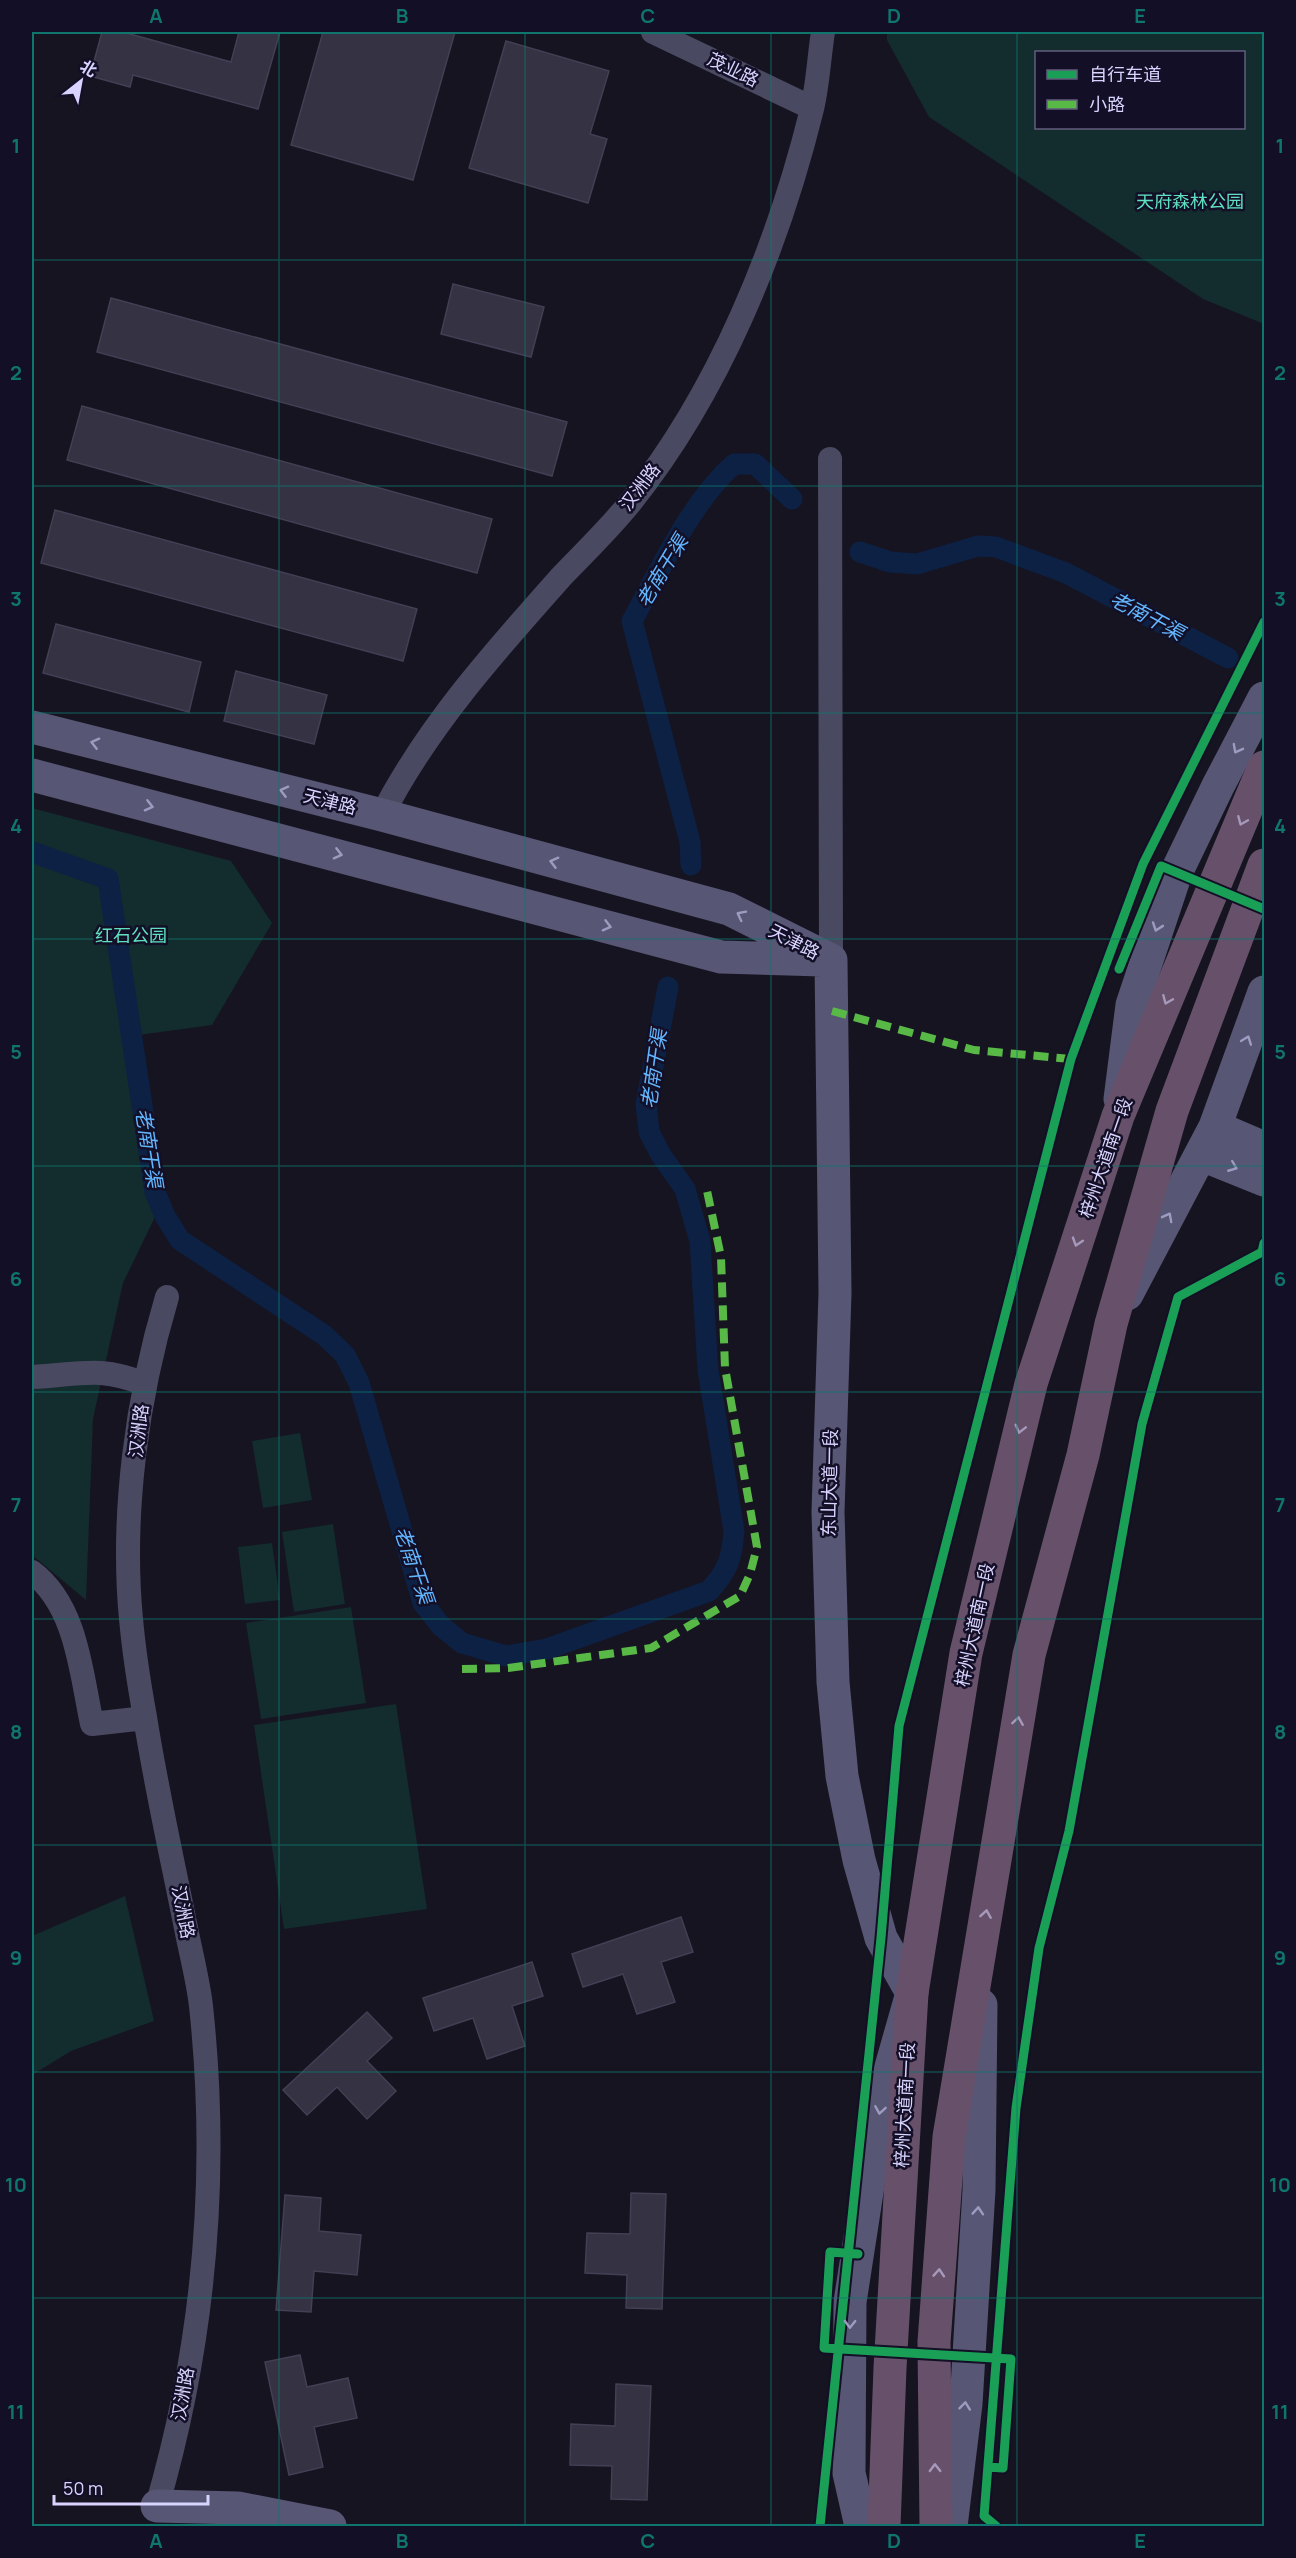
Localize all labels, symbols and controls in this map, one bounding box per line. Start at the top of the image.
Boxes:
text: A [149,2,163,29]
text: B [396,2,409,29]
text: C [641,2,655,29]
text: D [887,2,901,29]
text: E [1134,2,1146,29]
street label: 茂业路 [704,46,763,92]
north arrow [51,51,111,111]
legend [1035,51,1245,129]
text: 北 [76,55,101,82]
text: 自行车道 [1089,62,1161,86]
text: 小路 [1089,92,1125,116]
text: 1 [12,132,20,159]
text: 1 [1276,132,1284,159]
park label: 天府森林公园 [1136,189,1244,213]
text: 2 [10,359,22,386]
text: 2 [1274,359,1286,386]
street label: 汉洲路 [613,458,665,515]
water label: 老南干渠 [629,527,695,612]
text: 3 [10,585,22,612]
water label: 老南干渠 [1106,585,1192,648]
text: 3 [1274,585,1286,612]
one-way arrow [90,738,100,751]
one-way arrow [1233,743,1244,754]
street label: 天津路 [301,783,359,819]
one-way arrow [280,785,290,798]
one-way arrow [144,798,154,811]
text: 4 [10,812,22,839]
text: 4 [1274,812,1286,839]
one-way arrow [1237,814,1249,825]
one-way arrow [333,847,343,860]
one-way arrow [549,857,560,869]
one-way arrow [737,911,748,923]
street label: 天津路 [765,918,824,964]
one-way arrow [602,919,612,931]
one-way arrow [1152,921,1165,932]
park label: 红石公园 [95,923,167,947]
one-way arrow [1162,994,1174,1005]
water label: 老南干渠 [635,1024,673,1110]
one-way arrow [1240,1035,1253,1046]
text: 5 [10,1038,22,1065]
text: 5 [1274,1038,1286,1065]
street label: 梓州大道南一段 [1073,1094,1137,1221]
water label: 老南干渠 [130,1106,170,1193]
one-way arrow [1227,1160,1238,1172]
one-way arrow [1161,1213,1172,1224]
one-way arrow [1072,1236,1085,1247]
text: 6 [10,1265,22,1292]
text: 6 [1274,1265,1286,1292]
street label: 汉洲路 [123,1403,153,1459]
one-way arrow [1015,1423,1028,1433]
street label: 东山大道一段 [816,1429,842,1537]
text: 7 [11,1491,21,1518]
text: 7 [1275,1491,1285,1518]
water label: 老南干渠 [389,1523,441,1610]
street label: 梓州大道南一段 [949,1561,999,1689]
one-way arrow [1011,1717,1024,1727]
text: 8 [10,1718,22,1745]
text: 8 [1274,1718,1286,1745]
street label: 汉洲路 [167,1883,201,1941]
one-way arrow [980,1909,992,1918]
text: 9 [10,1944,22,1971]
text: 9 [1274,1944,1286,1971]
street label: 梓州大道南一段 [889,2041,919,2168]
one-way arrow [874,2105,887,2115]
text: 10 [5,2171,27,2198]
text: 10 [1269,2171,1291,2198]
one-way arrow [971,2207,984,2216]
one-way arrow [932,2269,945,2278]
one-way arrow [844,2319,856,2328]
street label: 汉洲路 [166,2365,199,2422]
text: 11 [7,2398,25,2425]
text: 11 [1271,2398,1289,2425]
one-way arrow [958,2401,971,2410]
one-way arrow [929,2464,941,2473]
scale bar [54,2468,208,2506]
text: 50 m [63,2476,103,2500]
text: A [149,2527,163,2554]
text: B [396,2527,409,2554]
text: C [641,2527,655,2554]
text: D [887,2527,901,2554]
text: E [1134,2527,1146,2554]

